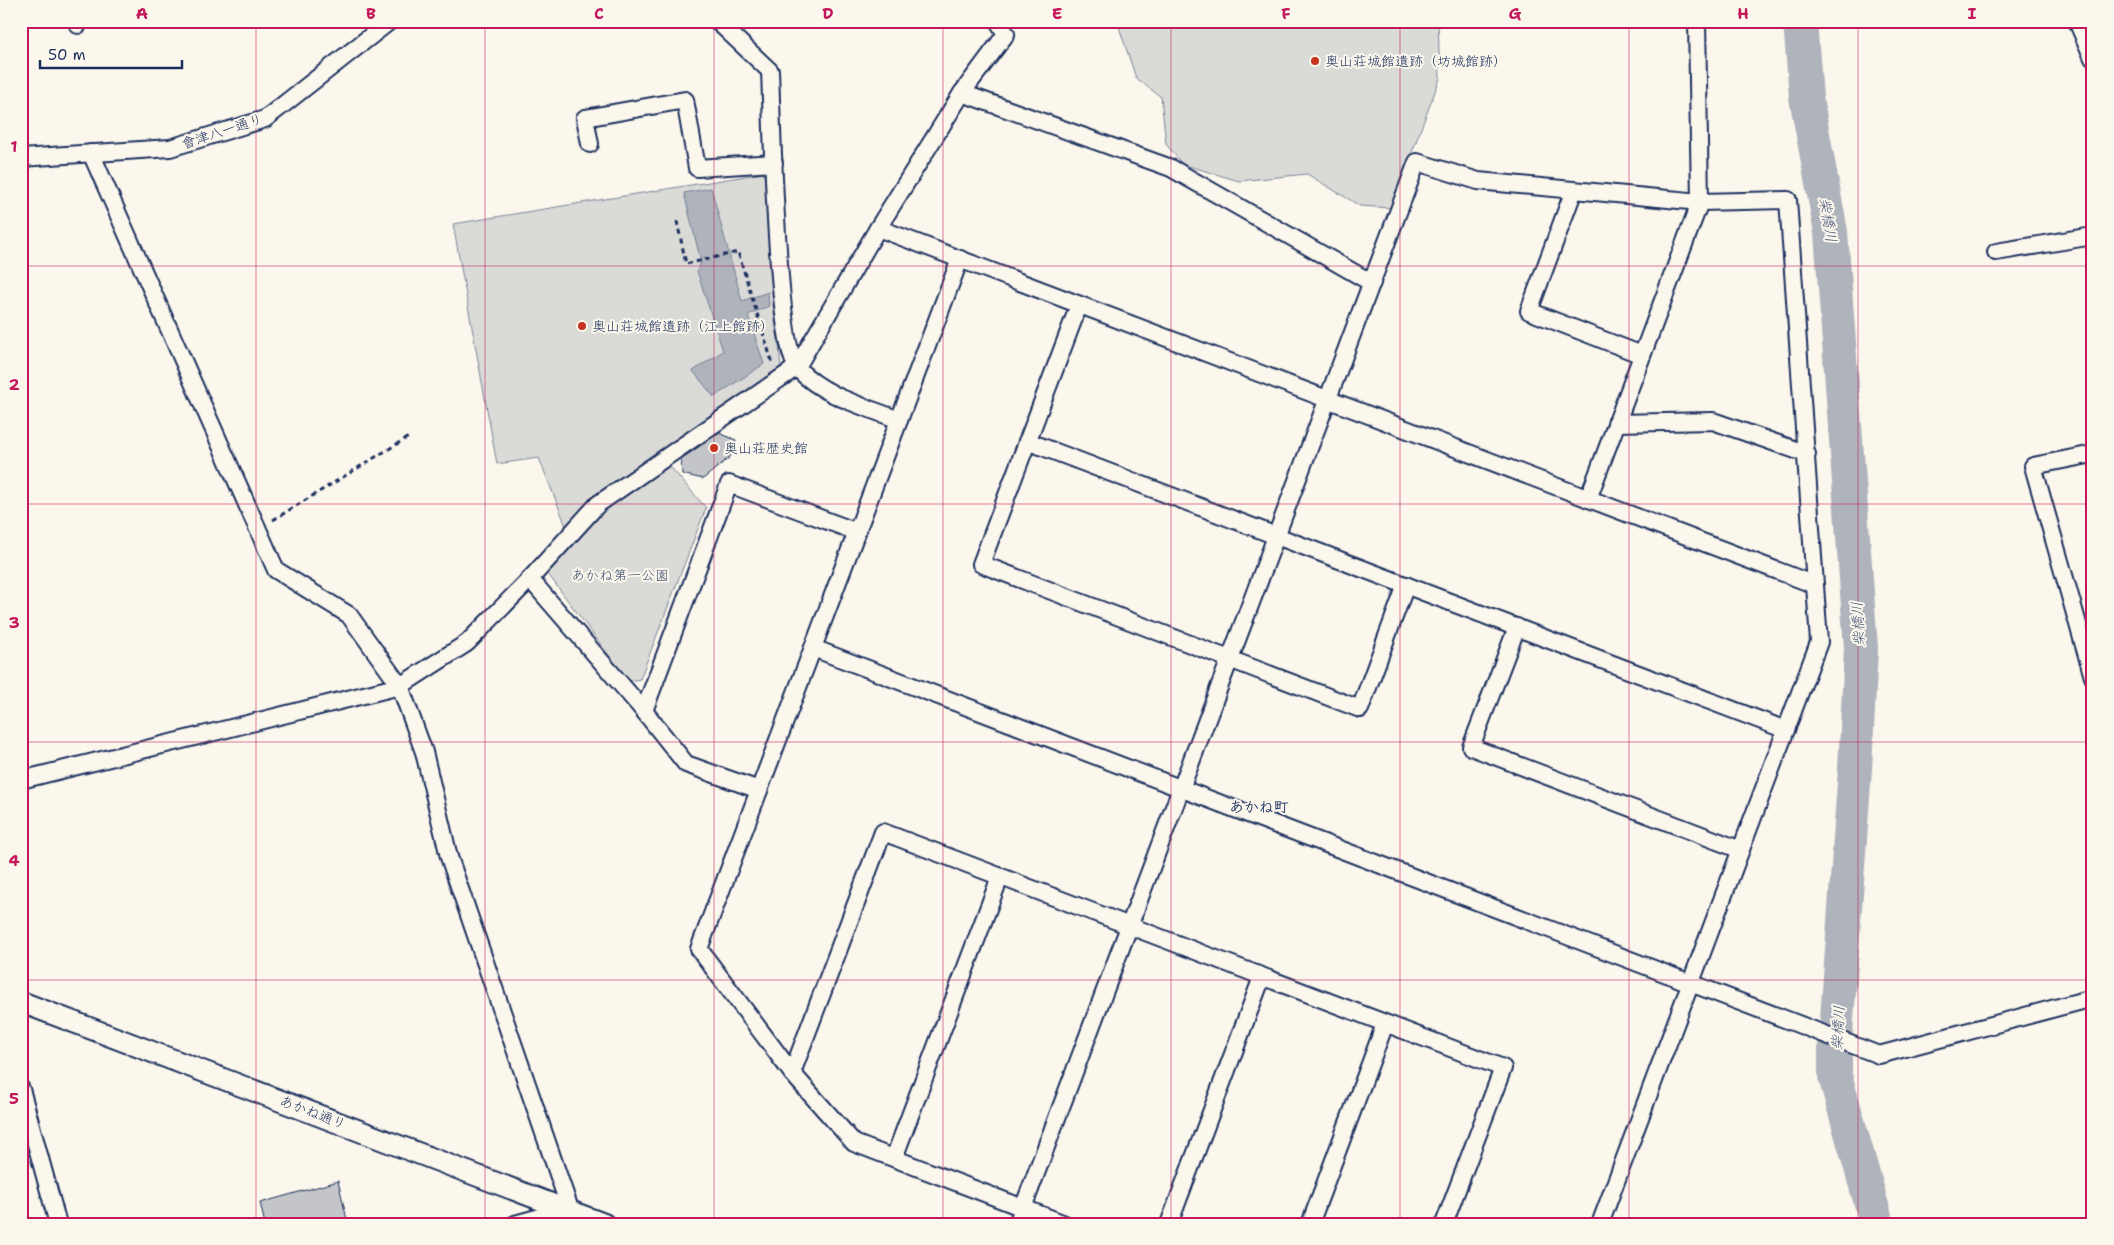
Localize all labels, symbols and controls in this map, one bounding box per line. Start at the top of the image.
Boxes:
text: A [136,3,148,24]
text: B [366,3,376,24]
text: C [594,3,604,24]
text: D [822,3,834,24]
text: E [1052,3,1062,24]
text: F [1281,3,1291,24]
text: G [1509,3,1522,24]
text: H [1737,3,1749,24]
text: I [1968,3,1977,24]
scale bar [40,38,182,70]
text: 50 m [48,45,86,65]
place label: 奥山荘城館遺跡（坊城館跡） [1325,52,1507,70]
marker: 奥山荘城館遺跡（坊城館跡） [1309,55,1321,67]
street label: 會津八一通り [179,109,265,153]
text: 1 [10,136,18,157]
water label: 柴橋川 [1815,196,1841,244]
place label: 奥山荘城館遺跡（江上館跡） [592,317,774,335]
marker: 奥山荘城館遺跡（江上館跡） [576,320,588,332]
text: 2 [8,374,20,395]
place label: 奥山荘歴史館 [724,439,808,457]
marker: 奥山荘歴史館 [708,442,720,454]
park label: あかね第一公園 [571,566,669,584]
water label: 柴橋川 [1847,601,1869,647]
text: 3 [8,612,20,633]
district label: あかね町 [1229,797,1289,817]
text: 4 [8,850,20,871]
water label: 柴橋川 [1827,1005,1849,1051]
text: 5 [9,1088,19,1109]
street label: あかね通り [277,1091,349,1133]

